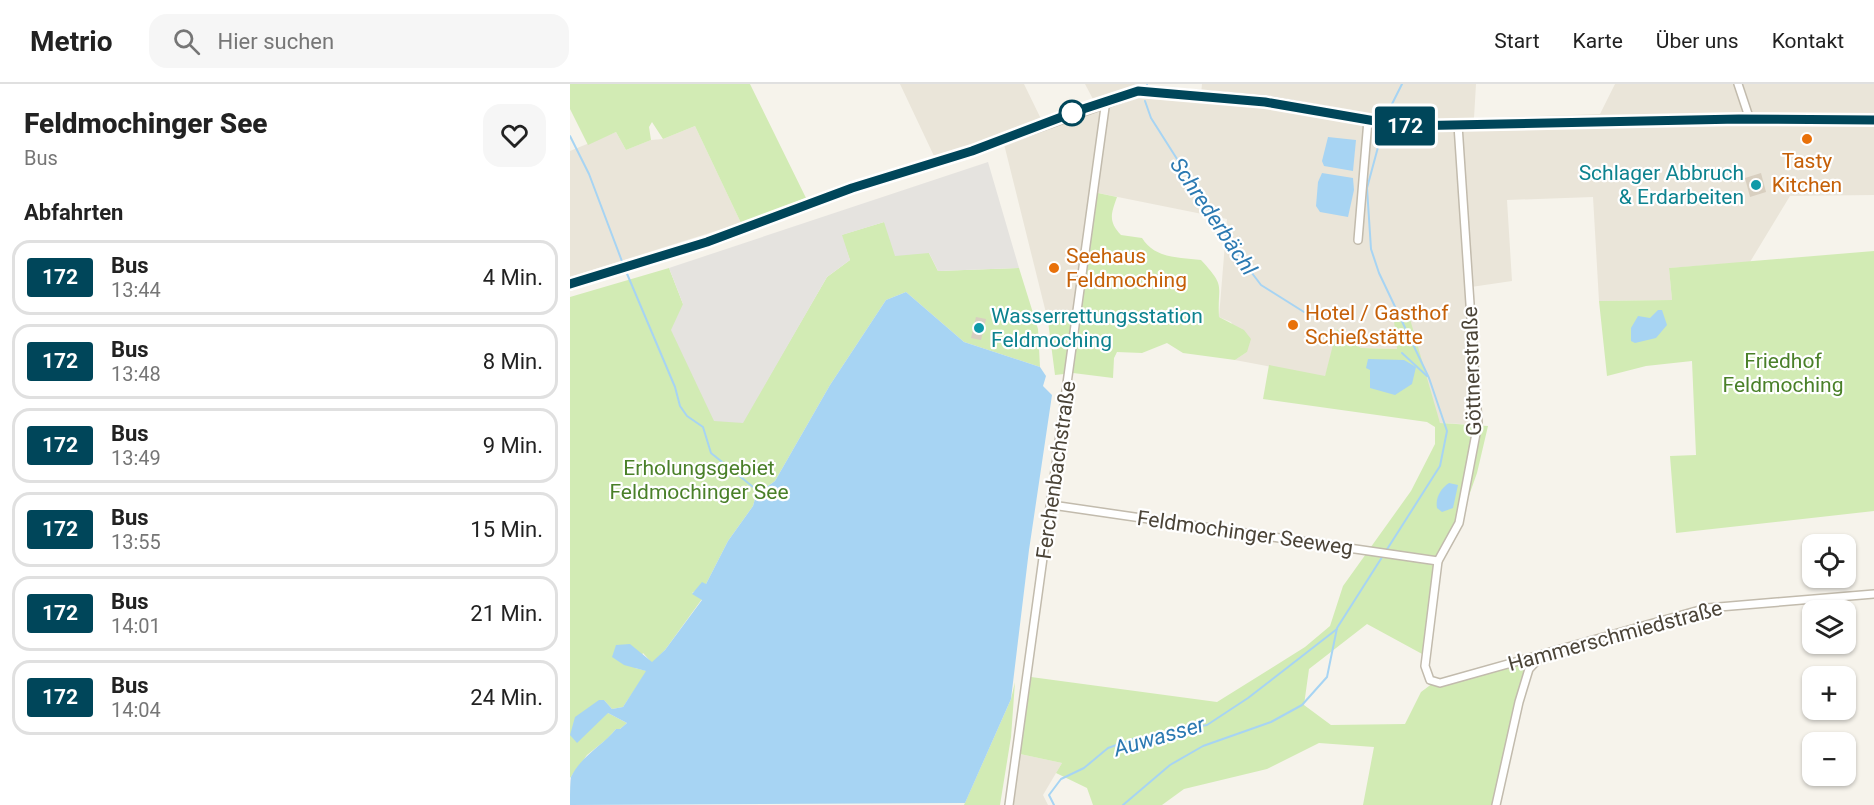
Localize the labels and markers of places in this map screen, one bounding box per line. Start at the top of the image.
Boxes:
unlabelled marker [1059,100,1085,126]
marker: Tasty Kitchen [1800,132,1814,146]
place label: Tasty Kitchen [1772,149,1842,197]
place label: Schlager Abbruch & Erdarbeiten [1579,161,1744,209]
marker: Schlager Abbruch & Erdarbeiten [1749,178,1763,192]
place label: Seehaus Feldmoching [1066,244,1187,292]
marker: Seehaus Feldmoching [1047,261,1061,275]
place label: Hotel / Gasthof Schießstätte [1305,301,1449,349]
place label: Wasserrettungsstation Feldmoching [991,304,1203,352]
marker: Hotel / Gasthof Schießstätte [1286,318,1300,332]
marker: Wasserrettungsstation Feldmoching [972,321,986,335]

